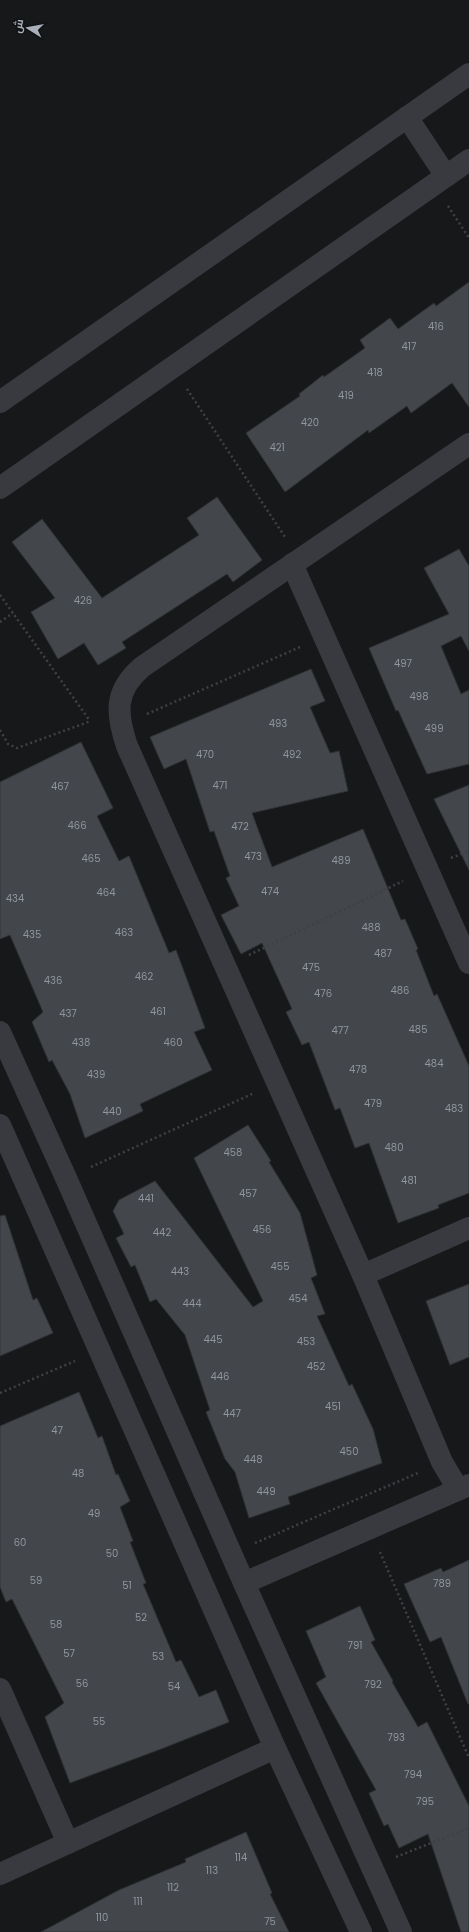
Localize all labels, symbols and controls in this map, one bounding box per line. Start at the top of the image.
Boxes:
north arrow [8,8,48,48]
text: ش [9,18,27,35]
house number: 416 [428,319,444,334]
house number: 417 [402,339,417,354]
house number: 418 [367,365,383,380]
house number: 419 [338,388,354,403]
house number: 420 [301,415,319,430]
house number: 421 [269,440,285,455]
house number: 426 [74,593,92,608]
house number: 497 [394,656,413,671]
house number: 498 [410,689,428,704]
house number: 493 [269,716,287,731]
house number: 499 [425,721,443,736]
house number: 470 [196,747,214,762]
house number: 492 [283,747,301,762]
house number: 471 [213,778,227,793]
house number: 467 [51,779,70,794]
house number: 466 [68,818,87,833]
house number: 472 [231,819,249,834]
house number: 473 [244,849,262,864]
house number: 465 [82,851,100,866]
house number: 489 [332,853,350,868]
house number: 474 [261,884,279,899]
house number: 464 [97,885,115,900]
house number: 434 [6,891,24,906]
house number: 488 [362,920,380,935]
house number: 463 [115,925,133,940]
house number: 435 [23,927,41,942]
house number: 487 [374,946,393,961]
house number: 475 [302,960,320,975]
house number: 462 [135,969,153,984]
house number: 436 [44,973,62,988]
house number: 486 [391,983,409,998]
house number: 476 [314,986,332,1001]
house number: 461 [150,1004,166,1019]
house number: 437 [59,1006,77,1021]
house number: 485 [409,1022,427,1037]
house number: 477 [331,1023,349,1038]
house number: 438 [72,1035,90,1050]
house number: 460 [164,1035,182,1050]
house number: 484 [425,1056,443,1071]
house number: 478 [349,1062,367,1077]
house number: 439 [87,1067,105,1082]
house number: 479 [364,1096,382,1111]
house number: 483 [445,1101,463,1116]
house number: 440 [103,1104,121,1119]
house number: 480 [385,1140,403,1155]
house number: 458 [224,1145,242,1160]
house number: 481 [401,1173,417,1188]
house number: 457 [239,1186,258,1201]
house number: 441 [138,1191,154,1206]
house number: 456 [253,1222,271,1237]
house number: 442 [153,1225,171,1240]
house number: 455 [271,1259,289,1274]
house number: 443 [171,1264,189,1279]
house number: 454 [289,1291,307,1306]
house number: 444 [183,1296,201,1311]
house number: 445 [204,1332,222,1347]
house number: 453 [297,1334,315,1349]
house number: 452 [307,1359,325,1374]
house number: 446 [211,1369,229,1384]
house number: 451 [325,1399,341,1414]
house number: 447 [223,1406,242,1421]
house number: 47 [51,1423,63,1438]
house number: 450 [340,1444,358,1459]
house number: 448 [244,1452,262,1467]
house number: 48 [72,1466,84,1481]
house number: 449 [257,1484,275,1499]
house number: 49 [88,1506,100,1521]
house number: 60 [14,1535,26,1550]
house number: 50 [106,1546,118,1561]
house number: 59 [30,1573,42,1588]
house number: 789 [433,1576,451,1591]
house number: 51 [122,1578,132,1593]
house number: 52 [135,1610,147,1625]
house number: 58 [50,1617,62,1632]
house number: 791 [348,1638,362,1653]
house number: 57 [63,1646,75,1661]
house number: 53 [152,1649,164,1664]
house number: 56 [76,1676,88,1691]
house number: 792 [364,1677,382,1692]
house number: 54 [168,1679,180,1694]
house number: 55 [93,1714,105,1729]
house number: 793 [387,1730,405,1745]
house number: 794 [404,1767,422,1782]
house number: 795 [416,1794,434,1809]
house number: 114 [235,1850,247,1865]
house number: 113 [206,1863,218,1878]
house number: 112 [167,1880,179,1895]
house number: 111 [133,1894,143,1909]
house number: 110 [96,1910,108,1925]
house number: 75 [264,1914,276,1929]

